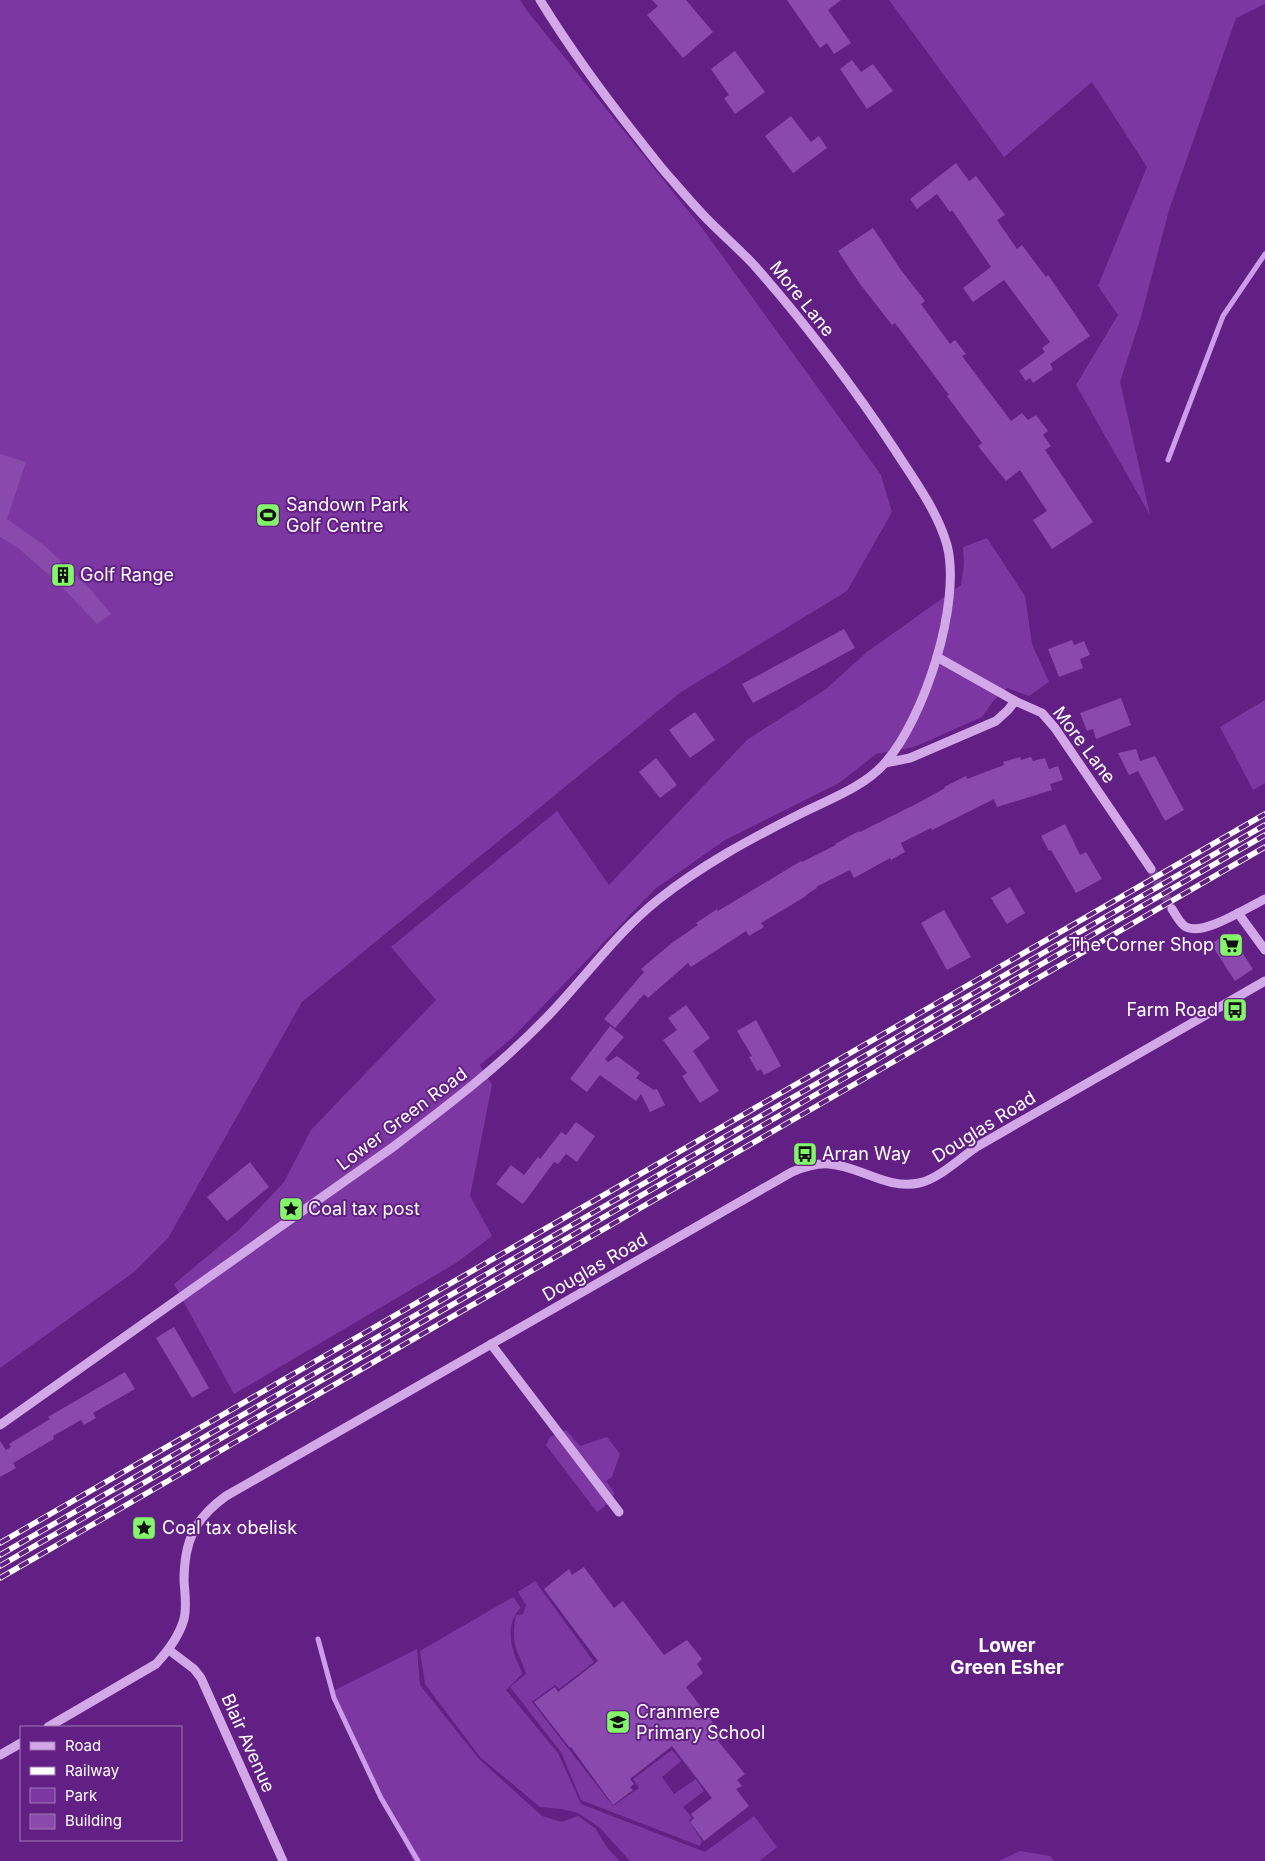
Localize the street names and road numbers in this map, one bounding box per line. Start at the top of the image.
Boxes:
street label: More Lane [766,257,839,340]
street label: More Lane [1049,702,1120,787]
street label: Lower Green Road [333,1063,471,1174]
street label: Douglas Road [928,1086,1039,1167]
street label: Douglas Road [538,1228,651,1305]
street label: Blair Avenue [217,1690,280,1795]

